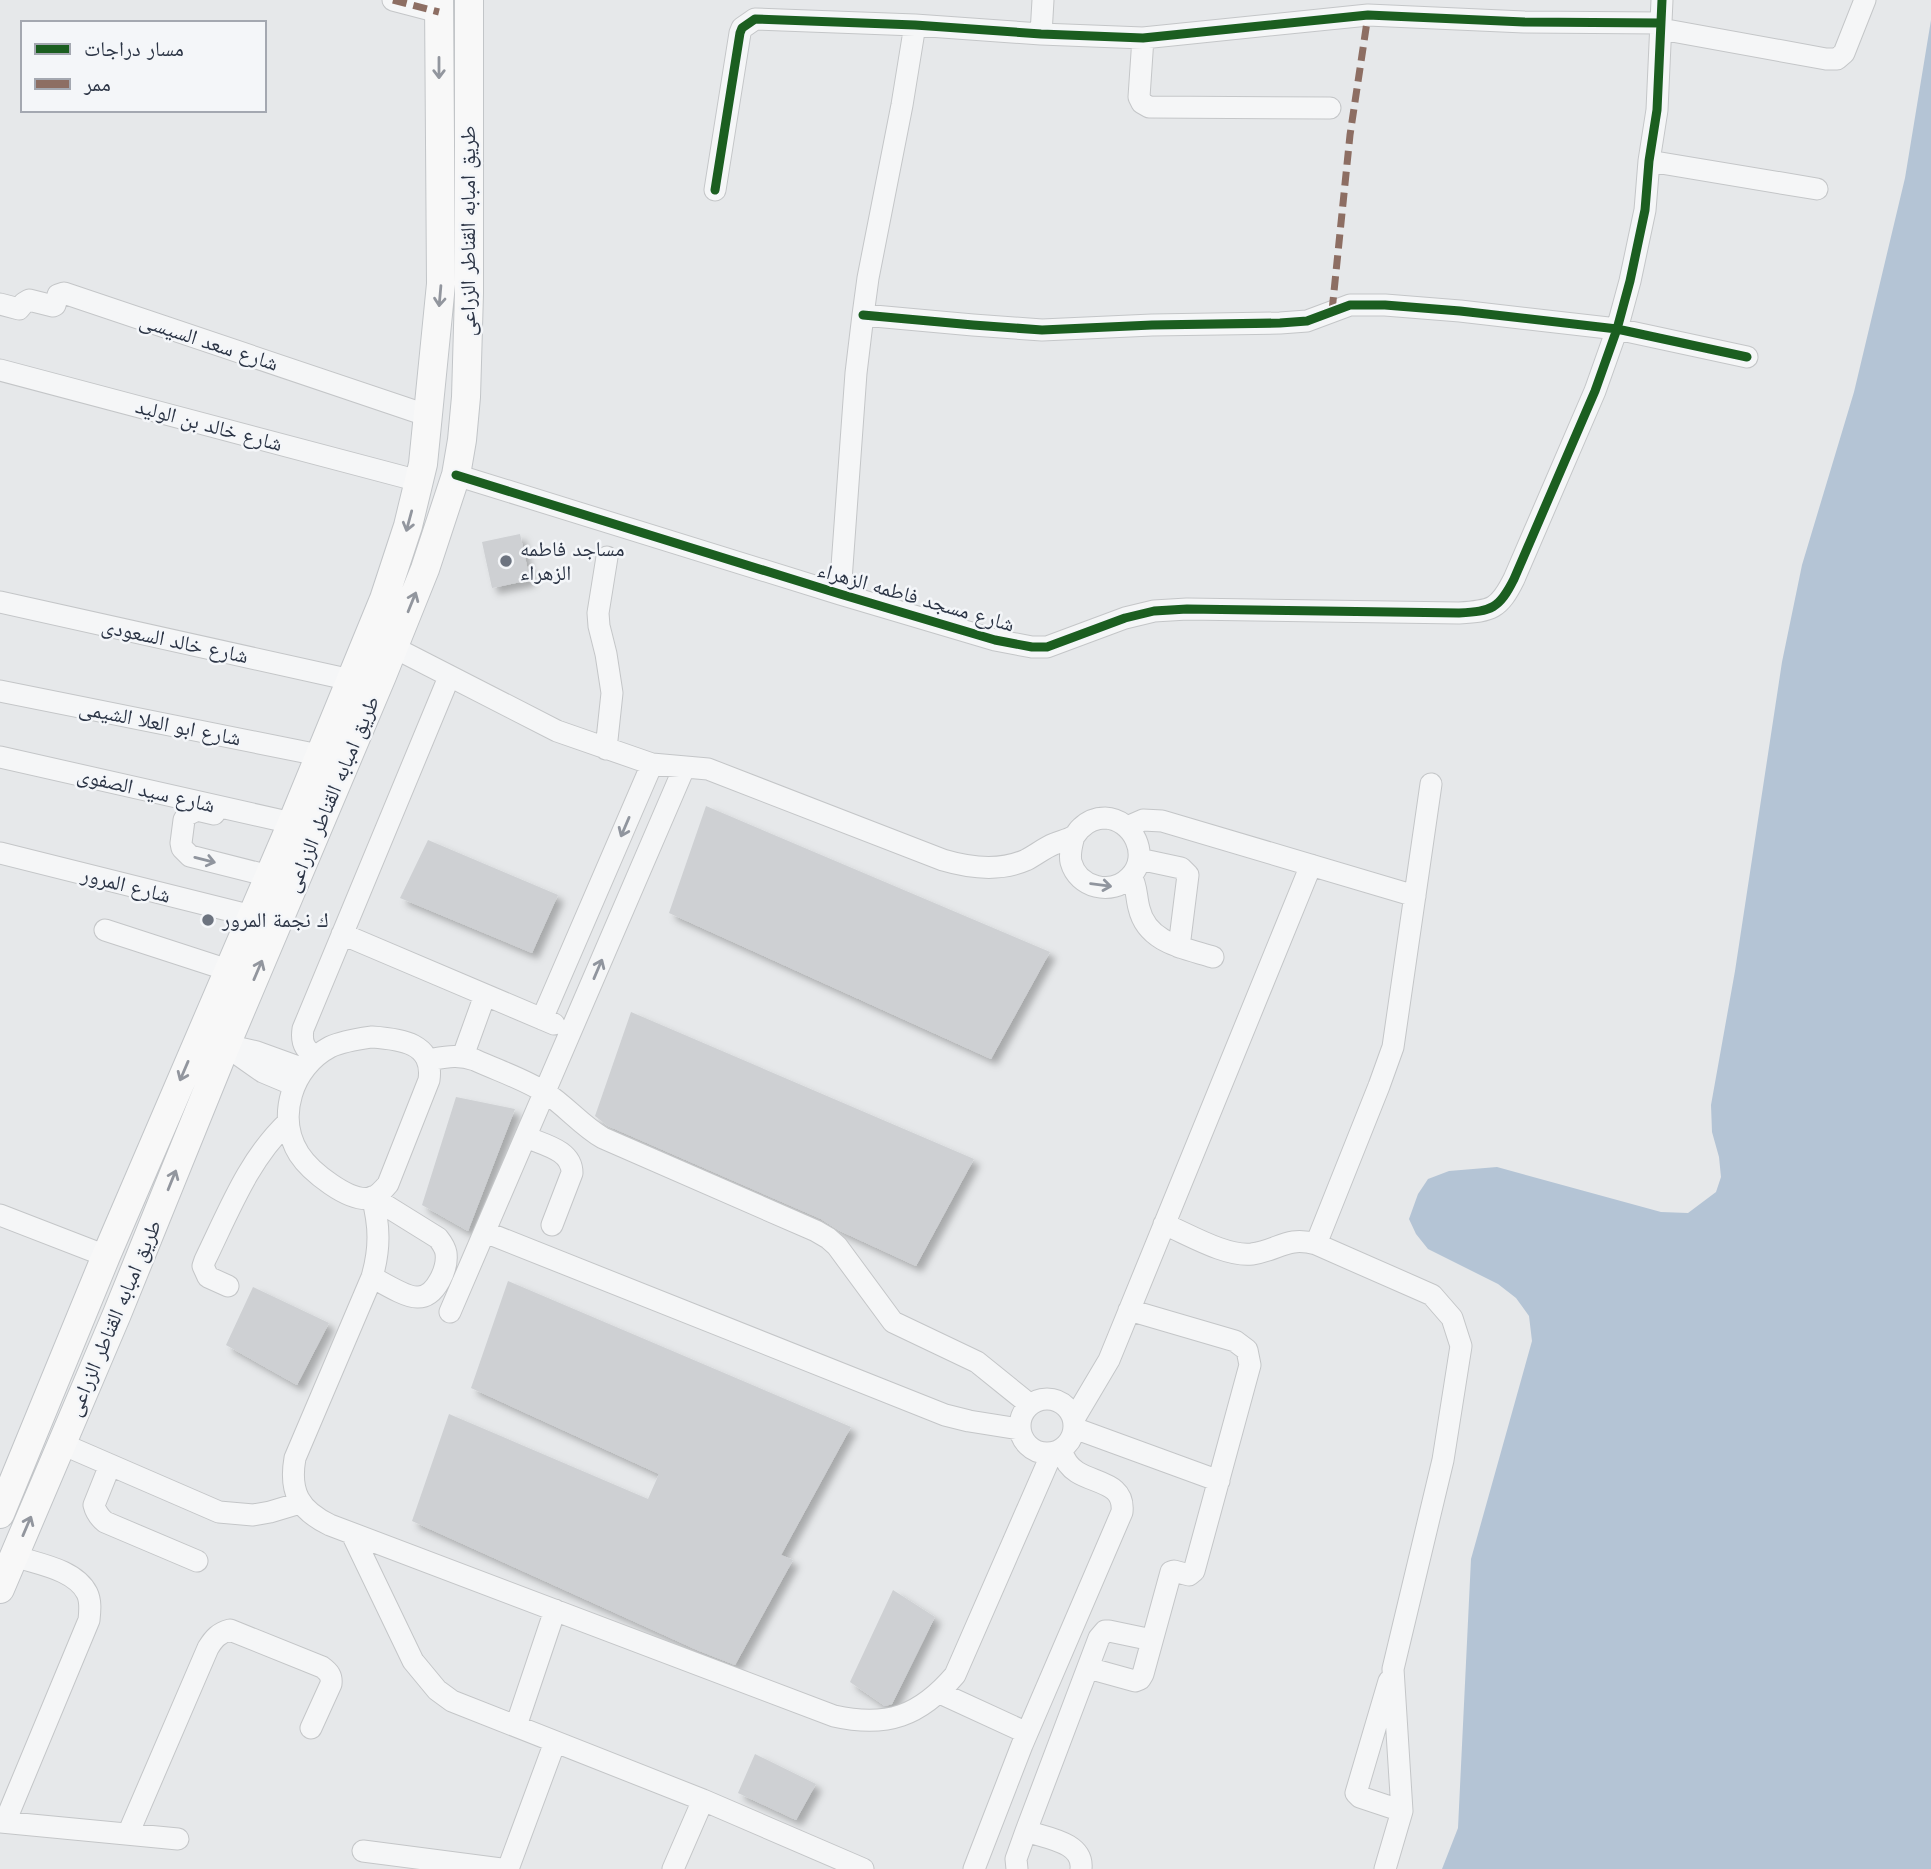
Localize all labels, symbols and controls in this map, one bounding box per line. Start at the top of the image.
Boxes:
legend [21,21,266,112]
text: مسار دراجات [84,34,184,64]
one-way arrow [432,56,446,79]
text: ممر [83,69,111,99]
street label: طريق امبابه القناطر الزراعى [453,126,483,336]
one-way arrow [433,284,446,306]
street label: شارع سعد السيسى [136,305,282,379]
street label: شارع خالد بن الوليد [132,391,286,459]
one-way arrow [402,509,415,531]
place label: مساجد فاطمه الزهراء [520,534,625,588]
marker: مساجد فاطمه الزهراء [498,553,514,569]
street label: شارع مسجد فاطمه الزهراء [814,555,1018,639]
one-way arrow [406,591,419,613]
street label: شارع خالد السعودى [99,611,251,671]
street label: طريق امبابه القناطر الزراعى [277,691,387,897]
street label: شارع ابو العلا الشيمى [76,693,244,753]
street label: شارع سيد الصفوى [74,760,218,820]
one-way arrow [618,816,631,837]
one-way arrow [193,854,216,867]
street label: شارع المرور [77,859,174,911]
one-way arrow [1089,879,1111,892]
place label: ك نجمة المرور [221,905,329,935]
marker: ك نجمة المرور [200,912,216,928]
one-way arrow [593,959,606,980]
one-way arrow [252,960,265,981]
one-way arrow [177,1060,190,1081]
one-way arrow [166,1170,179,1192]
street label: طريق امبابه القناطر الزراعى [59,1215,169,1421]
one-way arrow [21,1516,34,1537]

